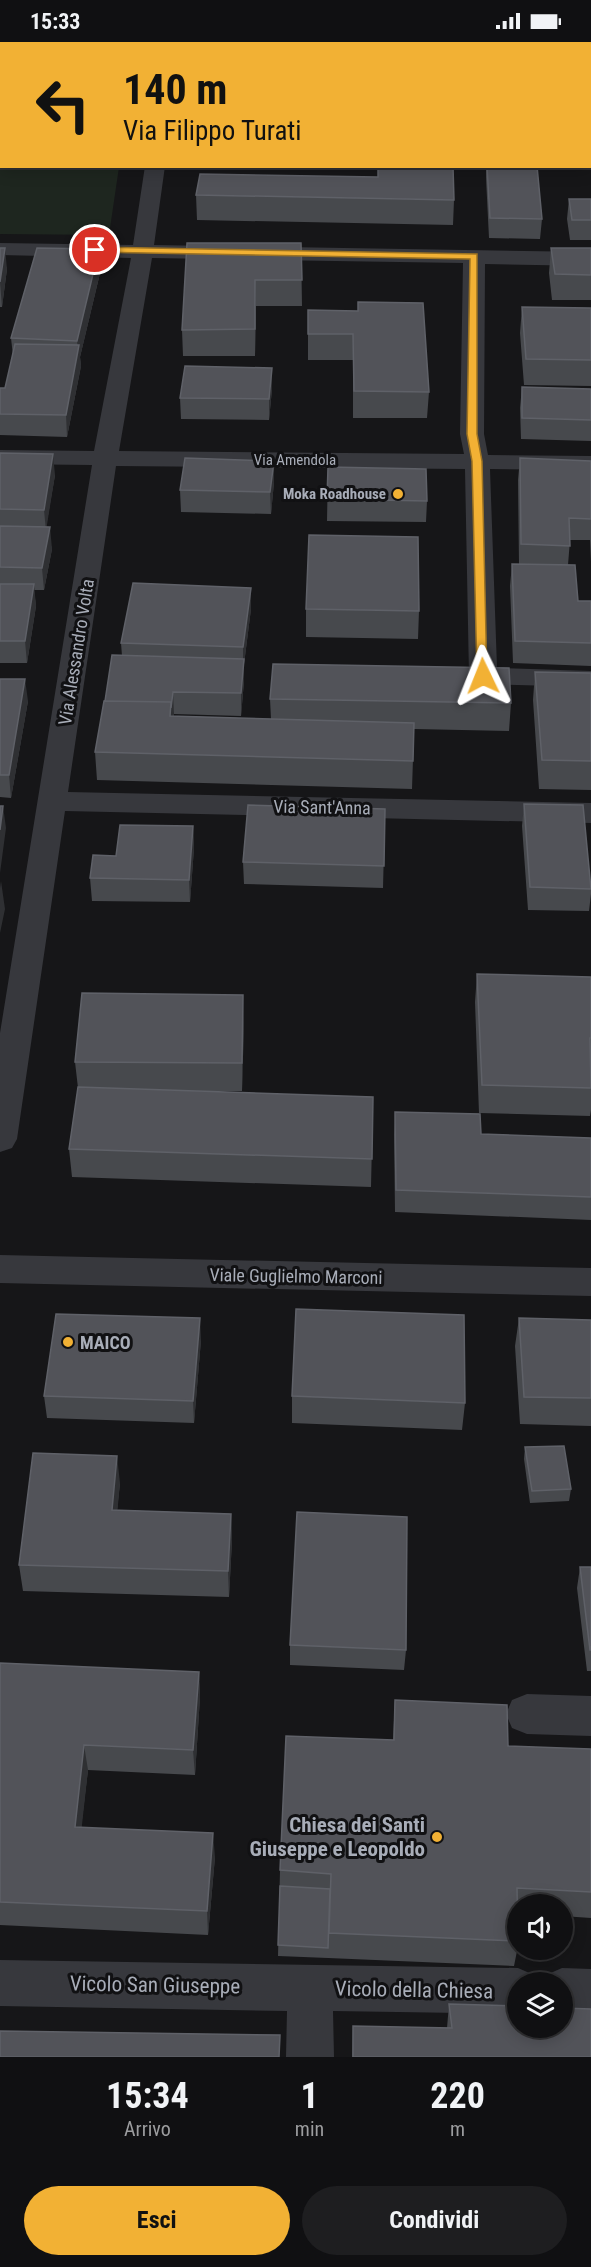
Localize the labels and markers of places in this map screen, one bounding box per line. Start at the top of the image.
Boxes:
pin [69,224,120,275]
place label: Moka Roadhouse [283,485,386,503]
marker: Moka Roadhouse [391,487,405,501]
place label: MAICO [80,1332,131,1353]
marker: MAICO [61,1335,75,1349]
place label: Chiesa dei Santi Giuseppe e Leopoldo [249,1813,425,1861]
marker: Chiesa dei Santi Giuseppe e Leopoldo [430,1830,444,1844]

